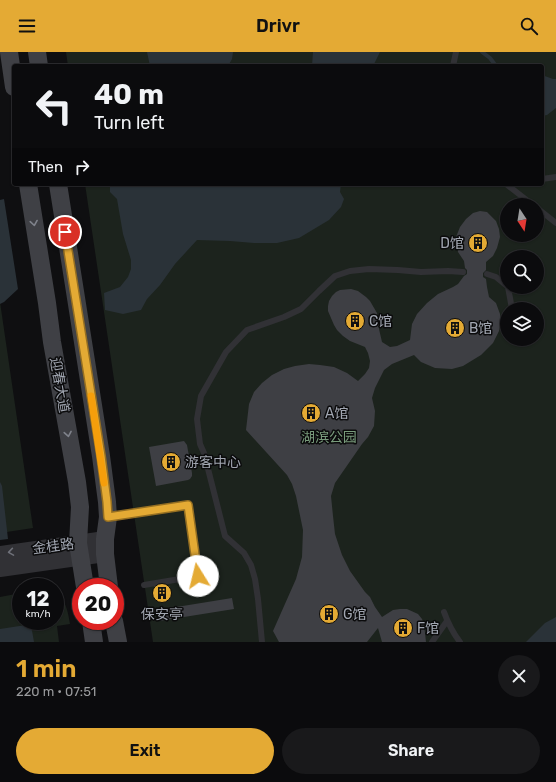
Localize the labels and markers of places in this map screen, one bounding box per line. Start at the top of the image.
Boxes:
pin [48,215,82,249]
building icon: D馆 [467,232,489,254]
place label: D馆 [440,235,464,252]
building icon: C馆 [344,310,366,332]
place label: C馆 [369,313,392,330]
building icon: B馆 [444,317,466,339]
place label: B馆 [469,320,492,337]
building icon: A馆 [300,402,322,424]
place label: A馆 [325,405,348,422]
building icon: 游客中心 [160,451,182,473]
place label: 游客中心 [185,454,241,471]
building icon: 保安亭 [151,582,173,604]
building icon: G馆 [318,603,340,625]
place label: 保安亭 [141,606,183,623]
place label: G馆 [343,606,367,623]
building icon: F馆 [392,617,414,639]
place label: F馆 [417,620,439,637]

